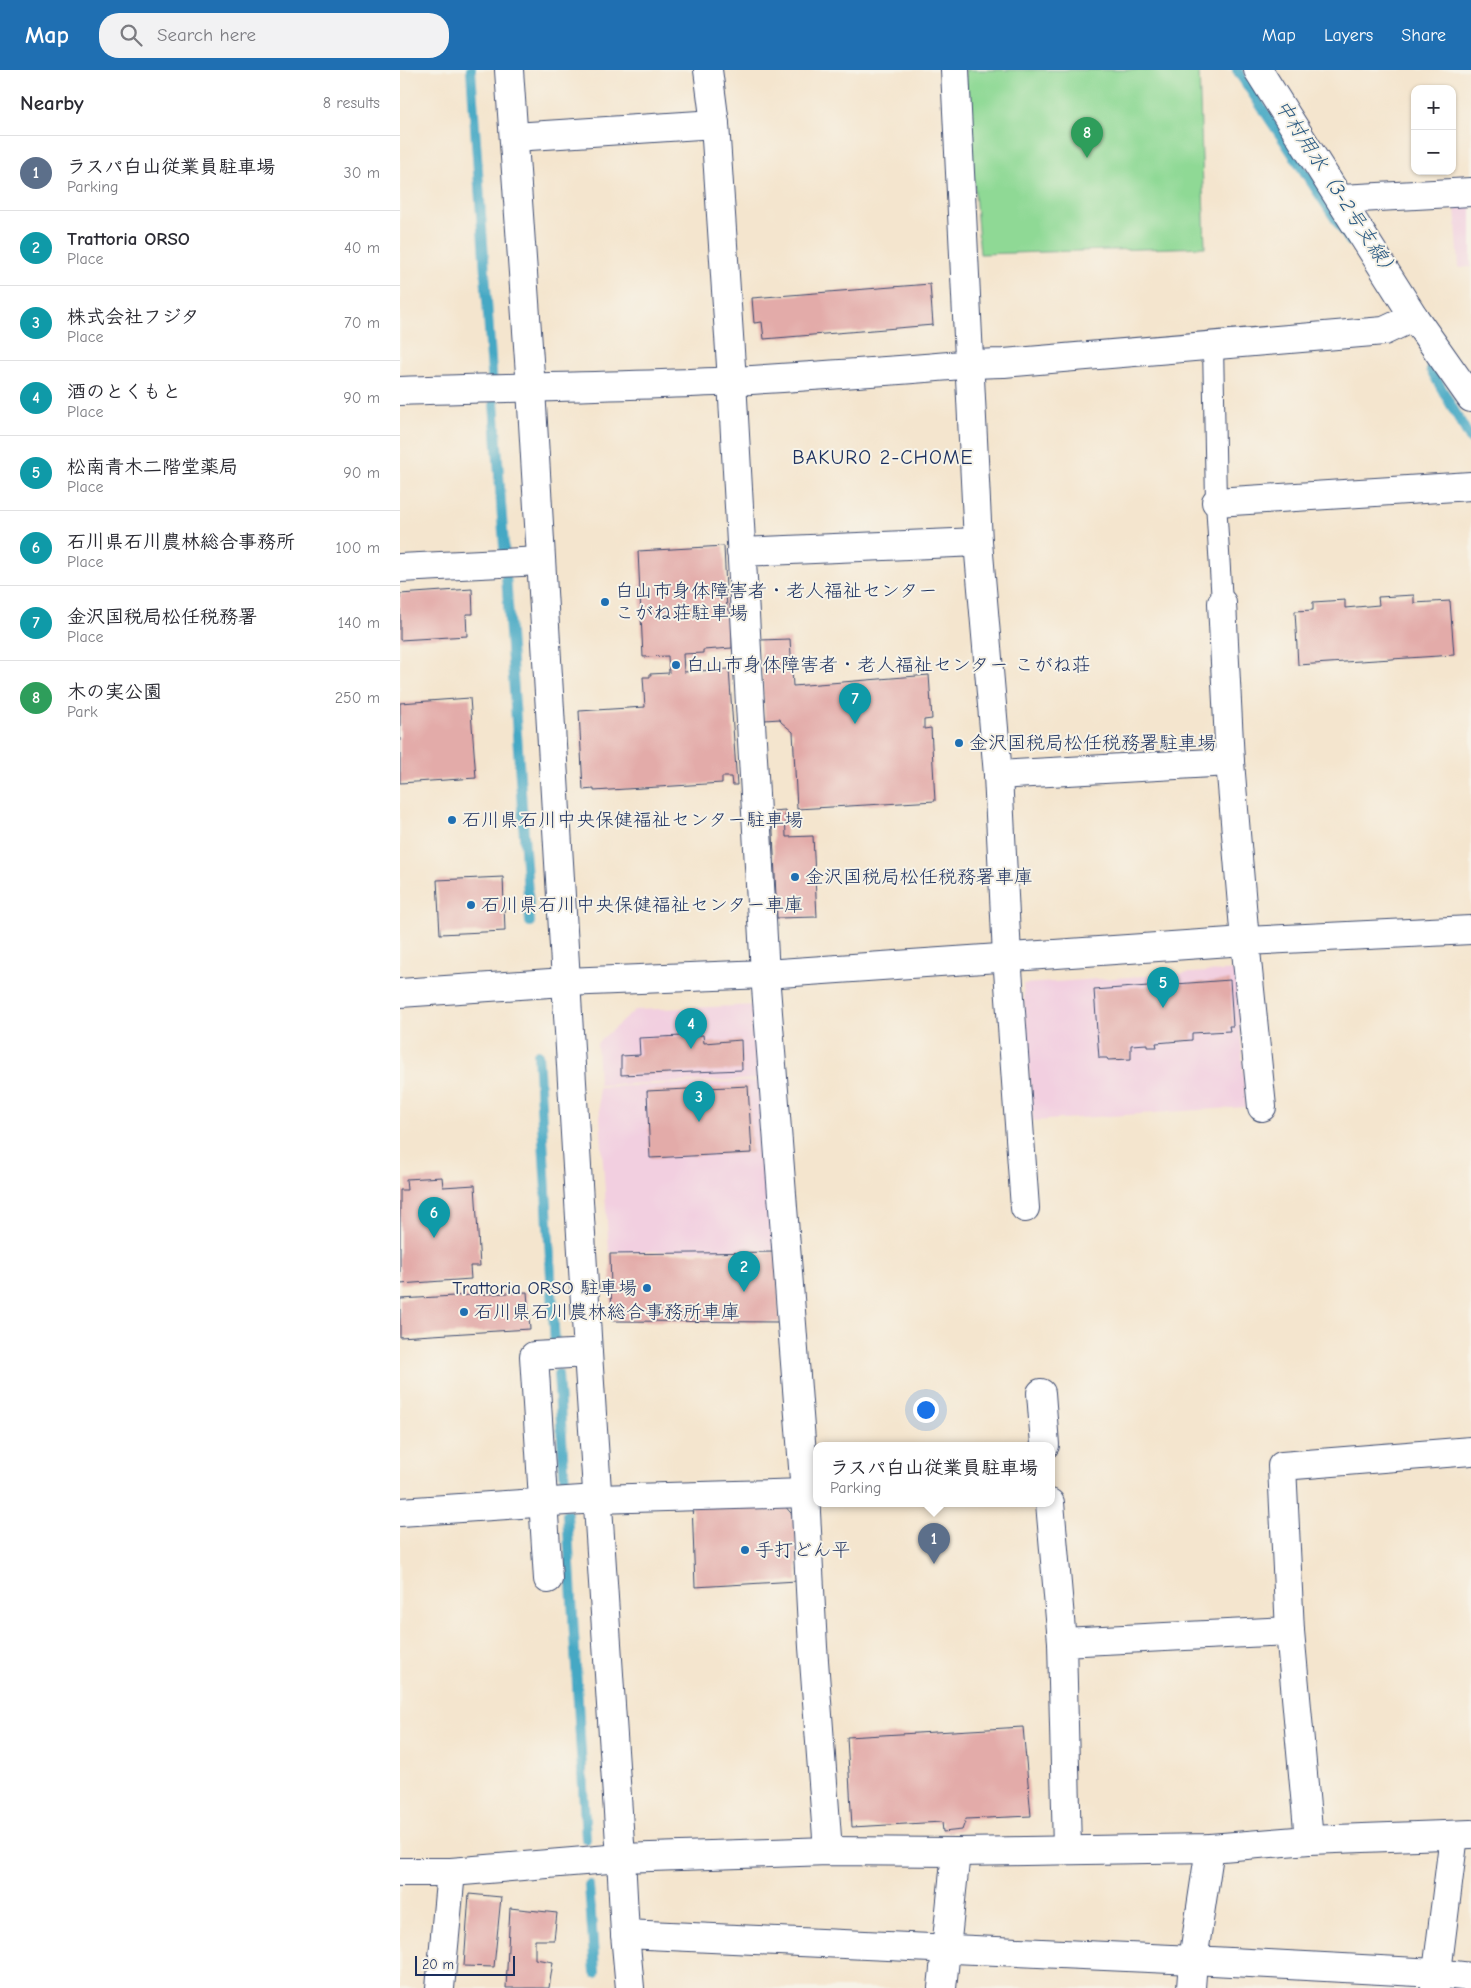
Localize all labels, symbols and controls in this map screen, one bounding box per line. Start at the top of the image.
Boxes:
search box [99,13,449,58]
text: Map [25,21,69,49]
icon: search [117,21,145,49]
text: Search here [157,24,256,46]
text: Map [1262,25,1296,46]
text: Layers [1324,25,1373,46]
text: Share [1401,25,1446,46]
map controls [1411,85,1456,175]
button: + [1411,85,1456,130]
text: Nearby [20,91,84,115]
text: 8 results [323,94,380,112]
water label: 中村用水（3-2号支線） [1270,95,1404,283]
pin: 8 [1071,117,1103,158]
button: − [1411,130,1456,175]
text: ラスパ白山従業員駐車場 [67,156,275,178]
text: 1 [33,164,39,182]
text: 30 m [344,164,380,182]
text: Parking [67,178,119,196]
text: Trattoria ORSO [67,228,190,250]
text: 2 [32,239,40,257]
text: 40 m [344,239,380,257]
text: Place [67,250,103,268]
text: 株式会社フジタ [67,306,200,328]
text: 3 [32,314,40,332]
text: 70 m [344,314,380,332]
text: Place [67,328,103,346]
text: 酒のとくもと [67,381,181,403]
text: 4 [32,389,40,407]
text: 90 m [343,389,380,407]
text: Place [67,403,103,421]
district label: BAKURO 2-CHOME [792,446,974,469]
text: 松南青木二階堂薬局 [67,456,238,478]
text: 5 [32,464,40,482]
text: 90 m [343,464,380,482]
text: Place [67,478,103,496]
text: 石川県石川農林総合事務所 [67,531,295,553]
text: 6 [32,539,40,557]
text: 100 m [336,539,380,557]
text: Place [67,553,103,571]
place label: 白山市身体障害者・老人福祉センター こがね荘駐車場 [615,580,937,624]
marker: 白山市身体障害者・老人福祉センター こがね荘駐車場 [599,596,611,608]
text: 金沢国税局松任税務署 [67,606,257,628]
text: 7 [32,614,40,632]
text: 140 m [338,614,380,632]
text: Place [67,628,103,646]
place label: 白山市身体障害者・老人福祉センター こがね荘 [686,654,1091,676]
marker: 白山市身体障害者・老人福祉センター こがね荘 [670,659,682,671]
text: 木の実公園 [67,681,162,703]
pin: 7 [839,683,871,724]
text: 8 [32,689,40,707]
text: 250 m [335,689,380,707]
text: Park [67,703,98,721]
place label: 金沢国税局松任税務署駐車場 [969,732,1216,754]
marker: 金沢国税局松任税務署駐車場 [953,737,965,749]
place label: 石川県石川中央保健福祉センター駐車場 [462,809,803,831]
marker: 石川県石川中央保健福祉センター駐車場 [446,814,458,826]
place label: 金沢国税局松任税務署車庫 [805,866,1033,888]
marker: 金沢国税局松任税務署車庫 [789,871,801,883]
place label: 石川県石川中央保健福祉センター車庫 [481,894,803,916]
marker: 石川県石川中央保健福祉センター車庫 [465,899,477,911]
pin: 5 [1147,967,1179,1008]
pin: 4 [675,1008,707,1049]
pin: 3 [683,1081,715,1122]
pin: 6 [418,1197,450,1238]
pin: 2 [728,1251,760,1292]
place label: Trattoria ORSO 駐車場 [452,1277,637,1299]
marker: Trattoria ORSO 駐車場 [641,1282,653,1294]
place label: 石川県石川農林総合事務所車庫 [474,1301,740,1323]
marker: 石川県石川農林総合事務所車庫 [458,1306,470,1318]
your location [913,1397,939,1423]
popup [813,1442,1055,1507]
text: ラスパ白山従業員駐車場 [830,1457,1038,1479]
text: Parking [830,1479,881,1497]
pin: 1 [918,1523,950,1564]
place label: 手打どん平 [755,1539,850,1561]
marker: 手打どん平 [739,1544,751,1556]
scale bar [415,1953,515,1976]
text: 20 m [422,1956,454,1973]

